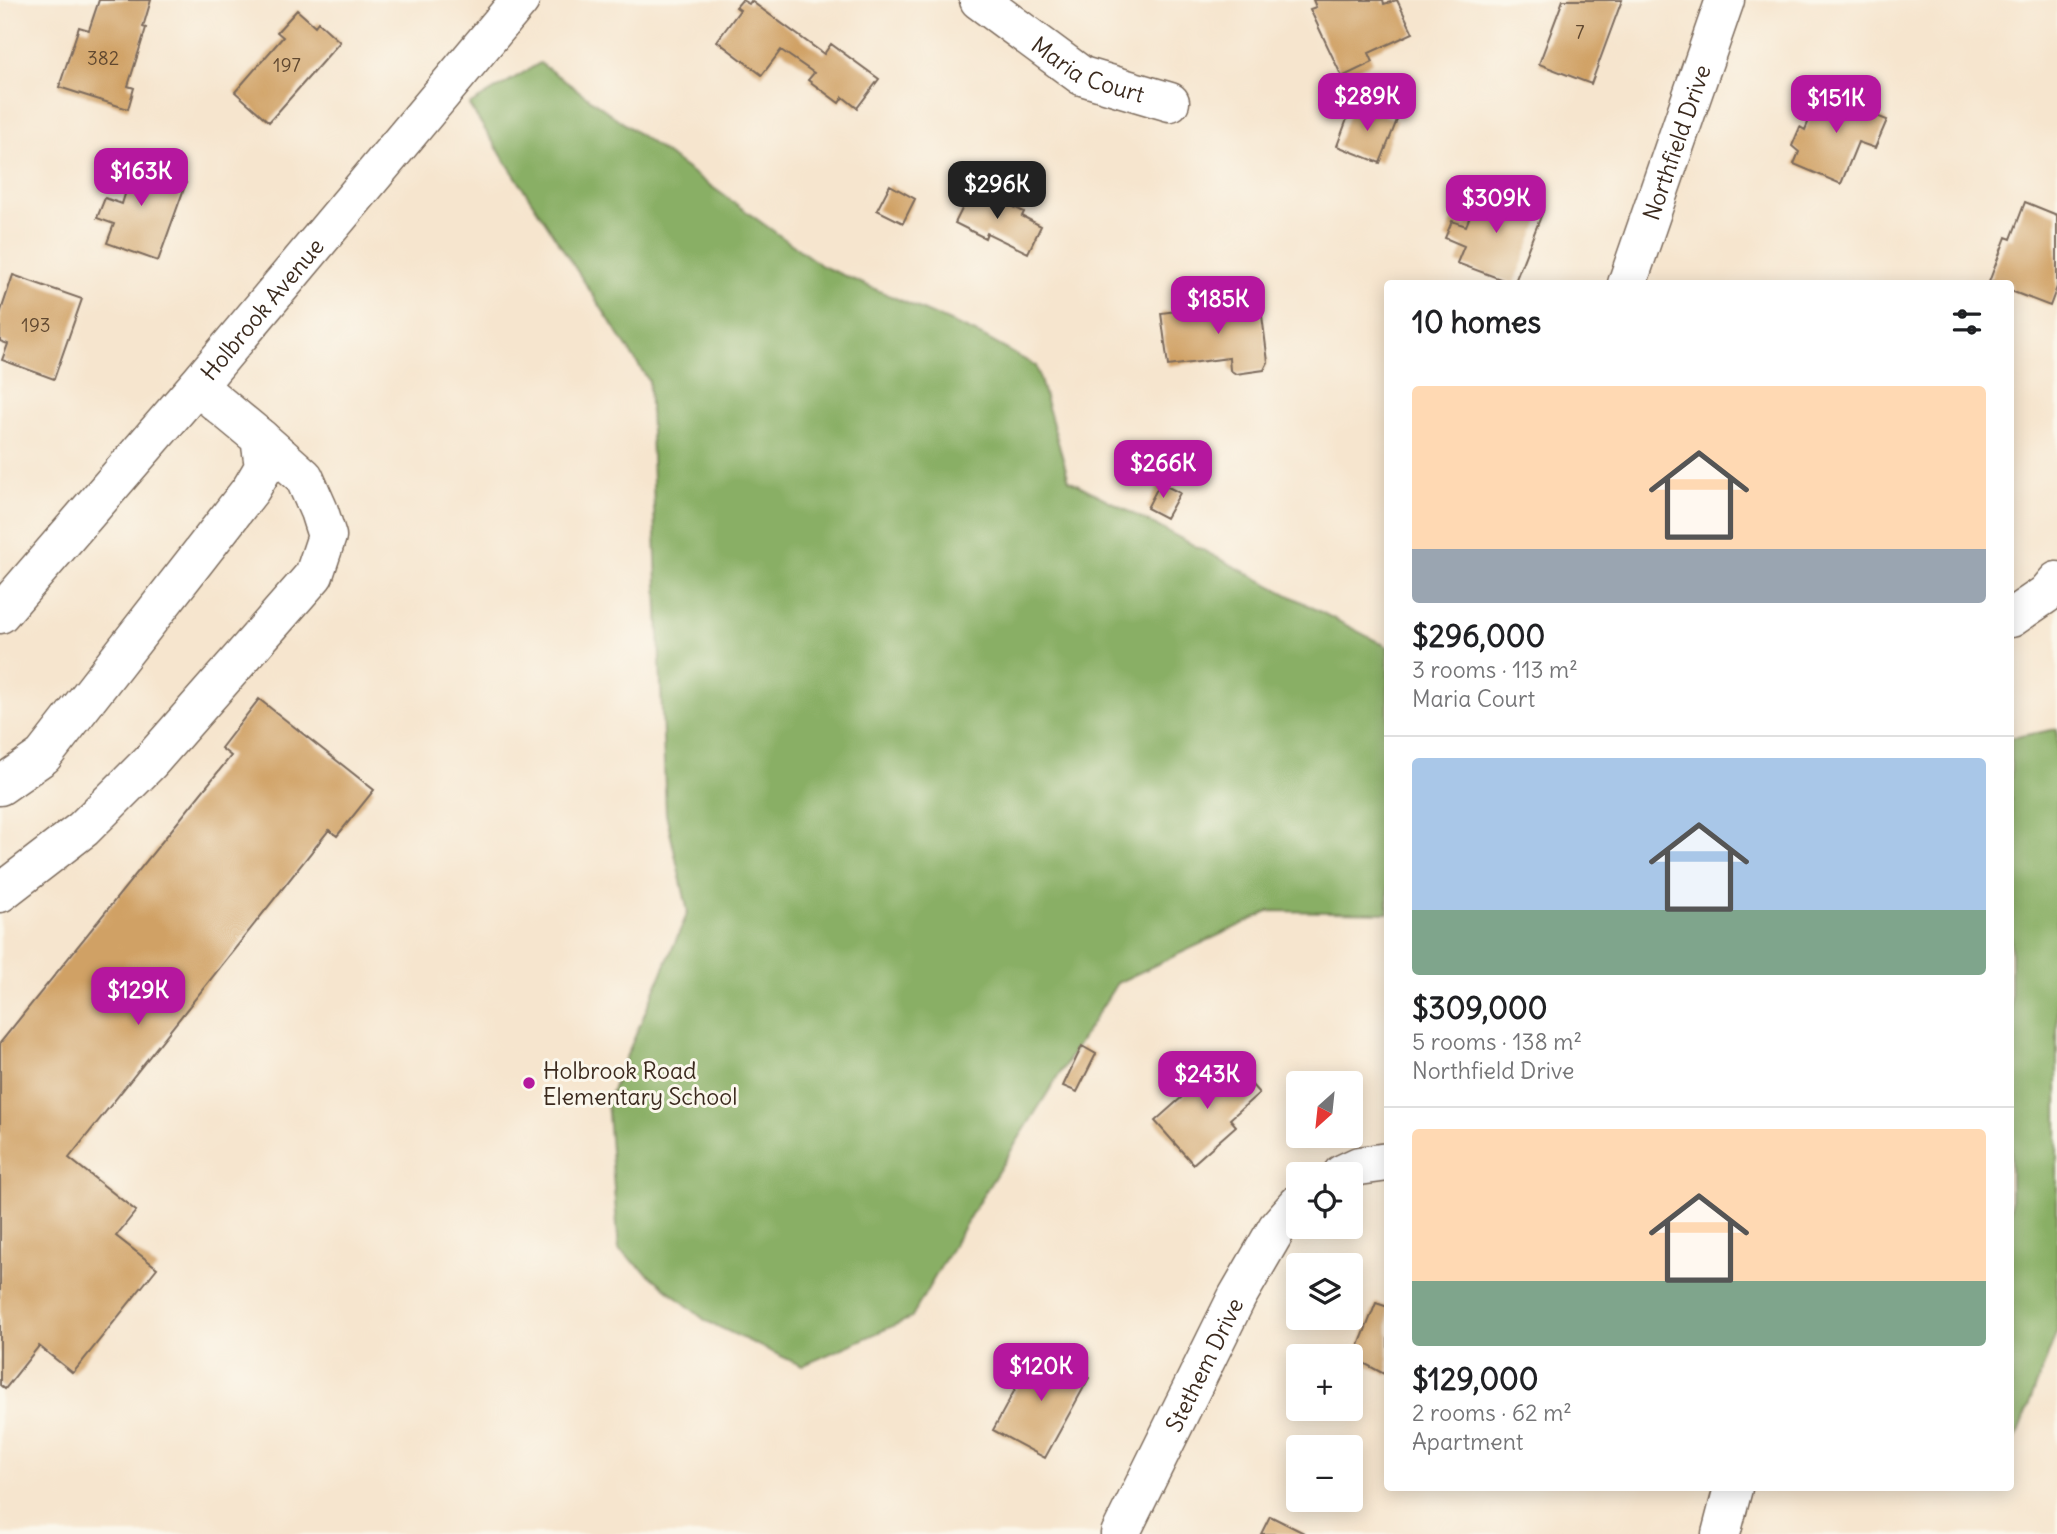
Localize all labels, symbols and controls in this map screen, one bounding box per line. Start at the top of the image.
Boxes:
house number: 7 [1575,20,1585,44]
street label: Maria Court [1026,30,1148,108]
house number: 382 [87,46,119,70]
house number: 197 [273,53,301,77]
street label: Northfield Drive [1636,61,1716,224]
pin: $289K [1318,74,1416,133]
pin: $151K [1787,76,1885,135]
text: $289K [1334,81,1400,110]
text: $151K [1807,83,1865,112]
pin: $163K [92,148,190,208]
text: $163K [110,156,172,185]
pin: $296K [948,162,1046,221]
text: $296K [964,169,1030,198]
pin: $309K [1447,176,1545,235]
text: $309K [1462,183,1530,212]
street label: Holbrook Avenue [194,232,329,386]
pin: $185K [1169,276,1267,336]
text: $185K [1187,284,1249,313]
text: 10 homes [1412,303,1541,341]
icon: filters [1948,303,1986,341]
house number: 193 [21,313,51,337]
icon: home [1636,432,1762,558]
pin: $266K [1114,440,1212,500]
text: $266K [1130,448,1196,477]
text: $296,000 [1412,617,1545,655]
text: 3 rooms · 113 m² [1412,655,1578,684]
text: Maria Court [1412,684,1535,713]
icon: home [1636,804,1762,930]
pin: $129K [89,968,187,1027]
text: $129K [107,975,169,1004]
text: $309,000 [1412,989,1548,1027]
text: 5 rooms · 138 m² [1412,1027,1582,1056]
pin: $243K [1158,1052,1256,1111]
place label: Holbrook Road Elementary School [543,1056,737,1111]
text: Northfield Drive [1412,1056,1575,1085]
text: $243K [1174,1059,1240,1088]
north arrow [1286,1071,1363,1148]
map controls [1286,1071,1363,1512]
marker: Holbrook Road Elementary School [521,1075,537,1091]
button: locate [1286,1162,1363,1239]
icon: home [1636,1175,1762,1301]
button: layers [1286,1253,1363,1330]
street label: Stethem Drive [1158,1293,1249,1436]
pin: $120K [992,1344,1090,1403]
button: + [1286,1344,1363,1421]
text: $120K [1009,1351,1073,1380]
text: $129,000 [1412,1360,1539,1398]
text: 2 rooms · 62 m² [1412,1398,1572,1427]
text: Apartment [1412,1427,1524,1456]
button: − [1286,1435,1363,1512]

